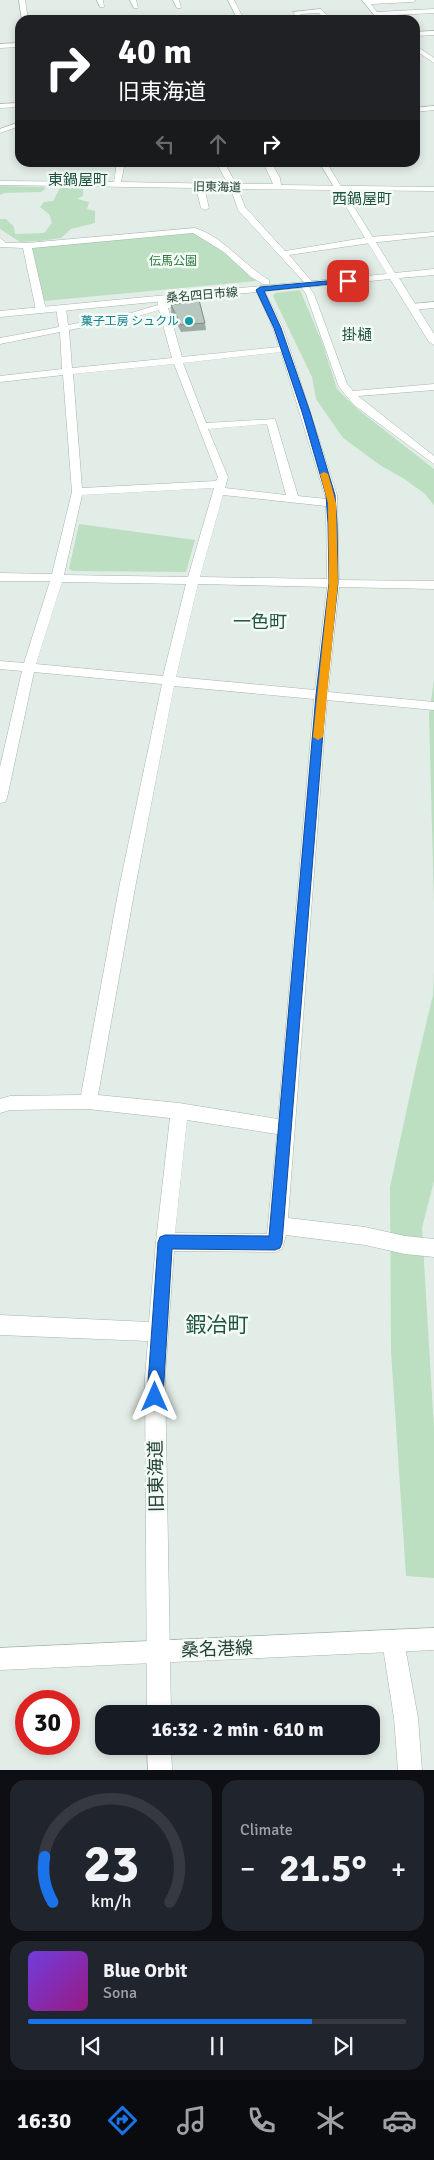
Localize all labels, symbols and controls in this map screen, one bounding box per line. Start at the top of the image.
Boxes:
text: 40 m [118,30,192,73]
icon: right [35,35,100,100]
text: 旧東海道 [118,78,206,105]
icon: left [151,130,179,158]
icon: ahead [204,130,232,158]
icon: right [257,130,285,158]
district label: 東鍋屋町 [48,171,108,189]
street label: 旧東海道 [193,180,241,195]
district label: 西鍋屋町 [332,190,392,208]
park label: 伝馬公園 [149,254,197,269]
pin [327,260,369,302]
icon: arrive [334,267,362,295]
street label: 桑名四日市線 [166,285,239,306]
place label: 菓子工房 シュクル [81,314,179,329]
marker: 菓子工房 シュクル [183,315,195,327]
district label: 掛樋 [342,326,372,344]
district label: 一色町 [233,611,287,633]
district label: 鍜冶町 [186,1312,249,1338]
position arrow [128,1370,180,1422]
street label: 旧東海道 [144,1440,168,1512]
street label: 桑名港線 [181,1637,253,1661]
speed limit sign: 30 [15,1690,80,1755]
text: 16:32 · 2 min · 610 m [151,1718,324,1742]
text: Climate [240,1820,293,1840]
text: 23 [83,1832,139,1896]
text: 21.5° [279,1845,367,1892]
text: − [240,1852,255,1886]
text: + [391,1852,406,1886]
text: km/h [91,1890,131,1912]
text: Blue Orbit [103,1959,187,1983]
text: Sona [103,1983,137,2003]
icon: previous [77,2032,105,2060]
icon: pause [203,2032,231,2060]
icon: next [329,2032,357,2060]
icon: directions [105,2103,140,2138]
icon: music [174,2103,209,2138]
icon: phone [244,2103,279,2138]
icon: climate [313,2103,348,2138]
icon: car [382,2103,417,2138]
text: 16:30 [17,2107,71,2134]

